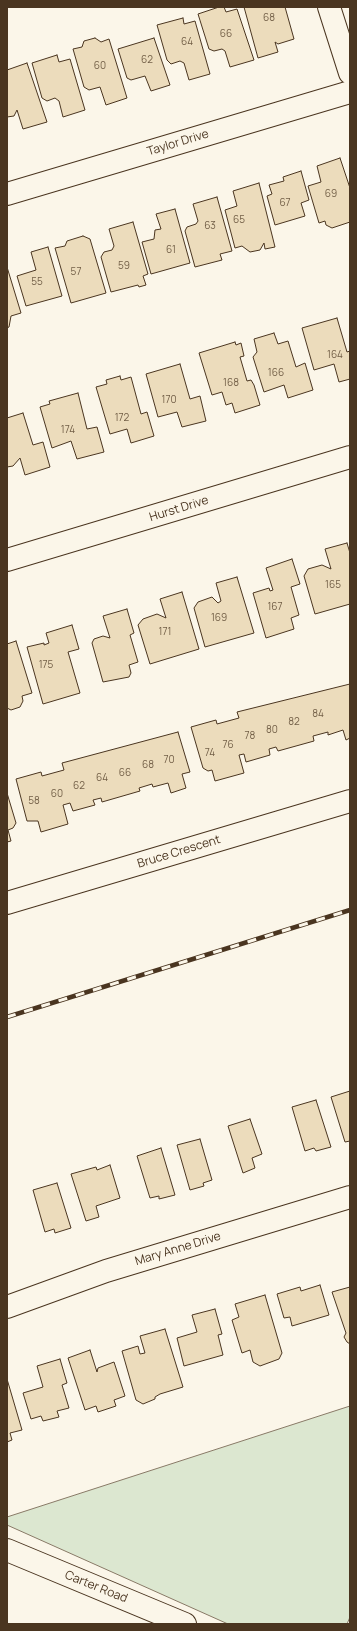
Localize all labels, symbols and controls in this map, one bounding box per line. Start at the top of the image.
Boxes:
house number: 68 [263,12,275,24]
house number: 66 [220,28,232,40]
house number: 64 [181,36,193,48]
house number: 62 [141,54,153,66]
house number: 60 [94,60,106,72]
street label: Taylor Drive [145,127,211,159]
house number: 69 [325,188,337,200]
house number: 67 [279,197,291,209]
house number: 65 [233,214,245,226]
house number: 63 [204,220,216,232]
house number: 61 [166,244,176,256]
house number: 59 [118,260,130,272]
house number: 57 [71,266,81,278]
house number: 55 [31,276,43,288]
house number: 164 [327,349,343,361]
house number: 166 [268,367,284,379]
house number: 168 [223,377,239,389]
house number: 170 [161,394,177,406]
house number: 172 [115,412,129,424]
house number: 174 [61,424,75,436]
street label: Hurst Drive [148,493,210,525]
house number: 165 [325,579,341,591]
house number: 167 [267,601,283,613]
house number: 169 [211,612,227,624]
house number: 171 [159,626,171,638]
house number: 175 [39,659,53,671]
house number: 84 [312,708,324,720]
house number: 82 [288,716,300,728]
house number: 80 [266,724,278,736]
house number: 78 [245,730,255,742]
house number: 76 [222,739,234,751]
house number: 74 [205,747,215,759]
house number: 70 [163,754,175,766]
house number: 68 [142,759,154,771]
house number: 66 [119,767,131,779]
house number: 64 [96,772,108,784]
house number: 62 [73,780,85,792]
house number: 60 [51,788,63,800]
house number: 58 [28,795,40,807]
street label: Bruce Crescent [136,833,222,871]
street label: Mary Anne Drive [133,1229,223,1269]
street label: Carter Road [63,1568,129,1606]

